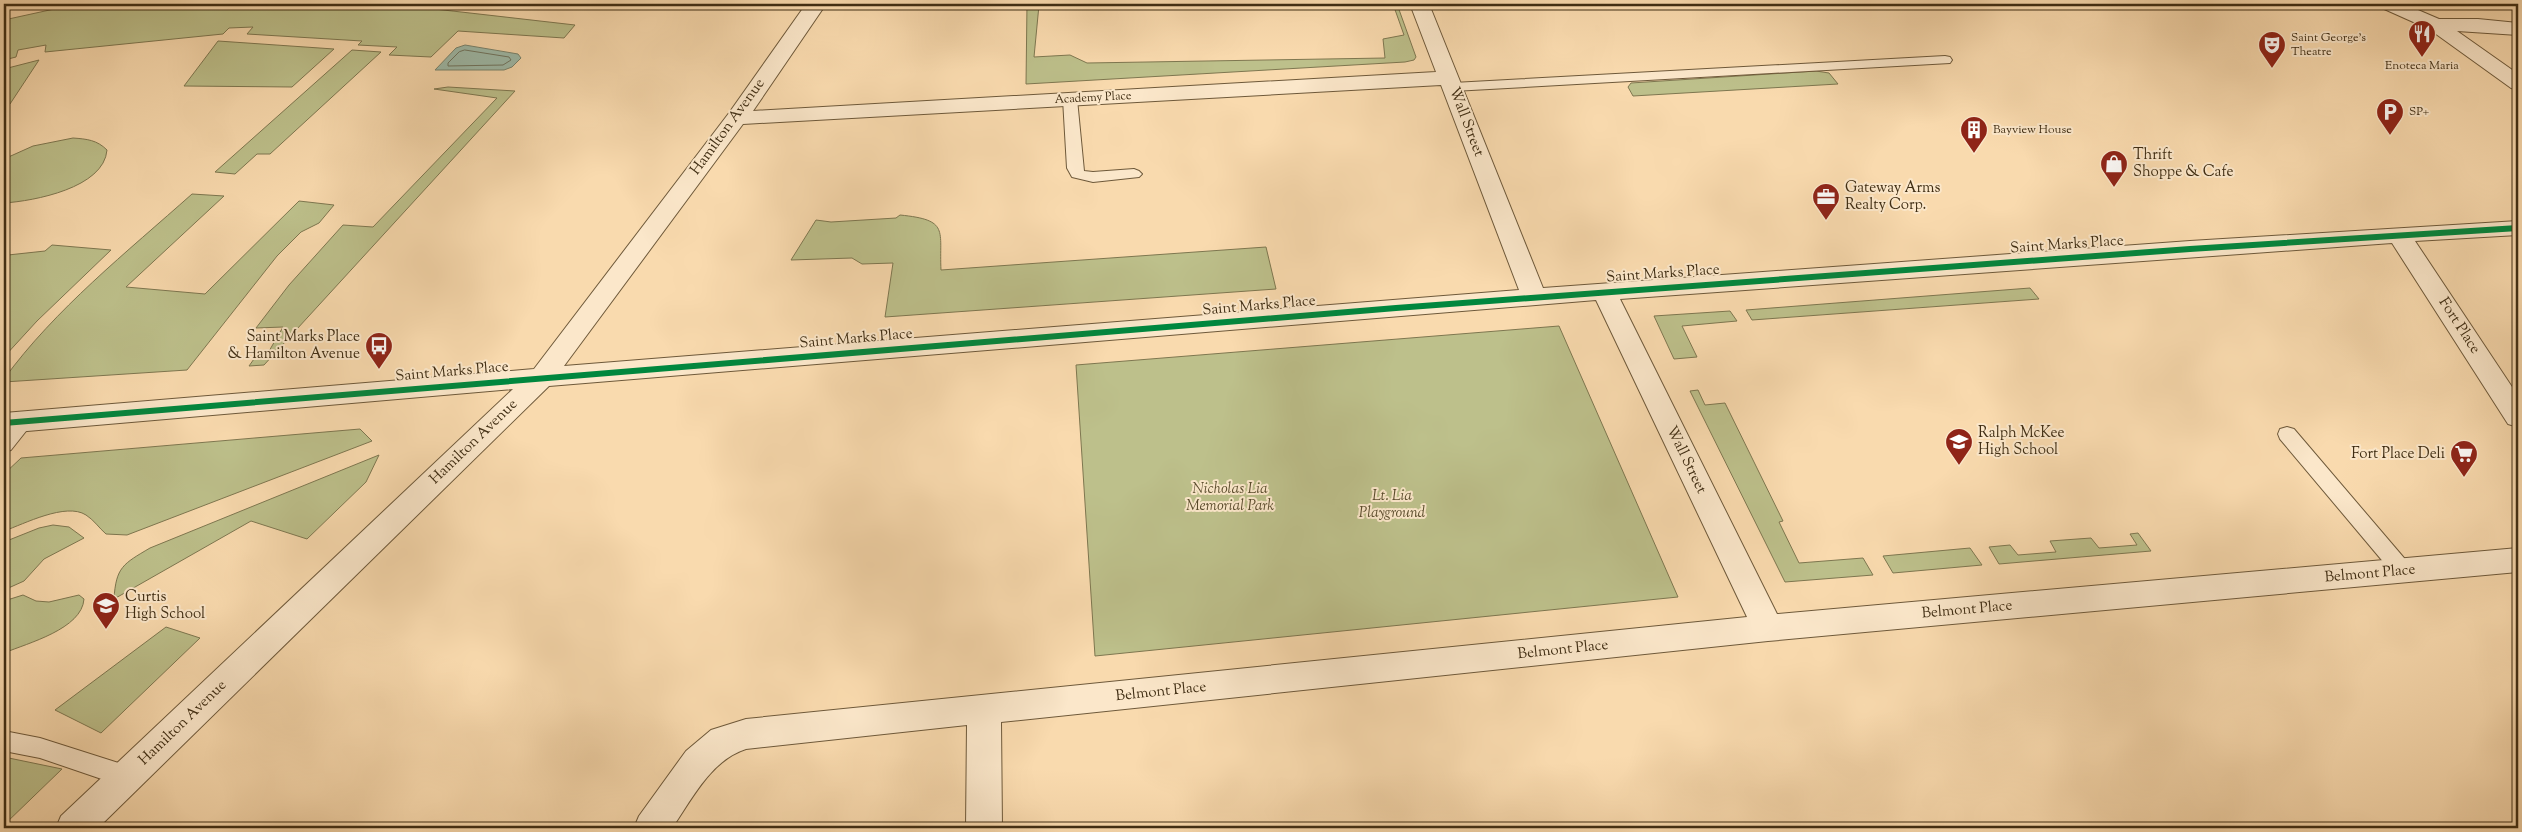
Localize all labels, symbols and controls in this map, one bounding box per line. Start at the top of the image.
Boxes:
restaurant icon: Enoteca Maria [2407,19,2437,58]
place label: Saint George's Theatre [2291,29,2366,61]
theatre icon: Saint George's Theatre [2257,30,2287,69]
place label: Enoteca Maria [2385,57,2459,75]
street label: Hamilton Avenue [686,74,770,180]
street label: Wall Street [1443,84,1489,160]
street label: Academy Place [1054,87,1132,109]
parking icon: SP+ [2375,97,2405,136]
place label: SP+ [2409,103,2429,121]
building icon: Bayview House [1959,115,1989,154]
place label: Bayview House [1993,121,2072,139]
place label: Thrift Shoppe & Cafe [2133,145,2233,183]
shop icon: Thrift Shoppe & Cafe [2099,149,2129,188]
place label: Gateway Arms Realty Corp. [1845,178,1940,216]
office icon: Gateway Arms Realty Corp. [1811,182,1841,221]
street label: Saint Marks Place [2010,231,2124,259]
street label: Saint Marks Place [1606,260,1720,288]
street label: Saint Marks Place [1202,291,1316,321]
street label: Fort Place [2433,294,2485,358]
street label: Saint Marks Place [799,324,913,354]
place label: Saint Marks Place & Hamilton Avenue [228,327,360,365]
bus stop icon: Saint Marks Place & Hamilton Avenue [364,331,394,370]
street label: Saint Marks Place [395,357,509,387]
street label: Hamilton Avenue [425,395,523,489]
street label: Wall Street [1661,423,1711,497]
place label: Ralph McKee High School [1978,423,2065,461]
school or university icon: Ralph McKee High School [1944,427,1974,466]
supermarket icon: Fort Place Deli [2449,439,2479,478]
place label: Fort Place Deli [2351,444,2445,465]
park label: Nicholas Lia Memorial Park [1186,479,1274,517]
park label: Lt. Lia Playground [1359,486,1426,524]
street label: Belmont Place [2324,560,2416,588]
place label: Curtis High School [125,587,205,625]
school or university icon: Curtis High School [91,591,121,630]
street label: Belmont Place [1921,596,2013,624]
street label: Belmont Place [1517,635,1609,665]
street label: Hamilton Avenue [134,676,232,770]
street label: Belmont Place [1115,677,1207,707]

